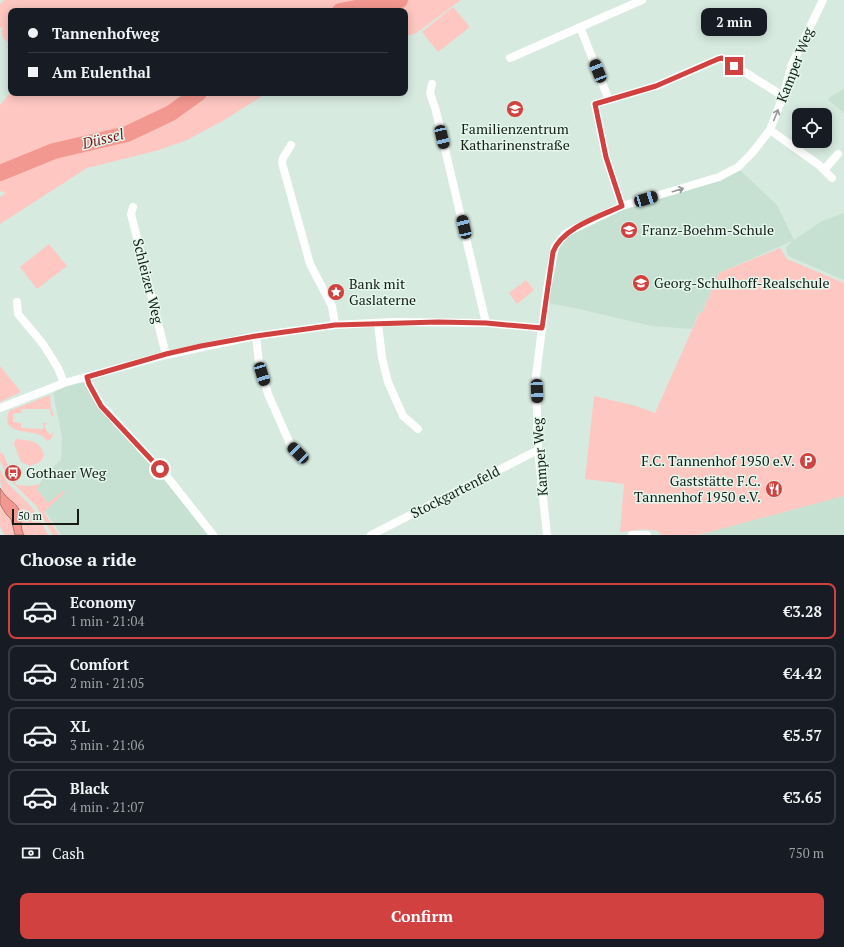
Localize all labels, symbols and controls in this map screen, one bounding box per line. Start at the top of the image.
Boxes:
callout: 2 min [701,8,767,36]
text: 2 min [716,13,752,31]
text: Tannenhofweg [52,23,159,43]
street label: Kamper Weg [772,24,818,105]
route end [725,57,743,75]
car [588,58,608,84]
text: Am Eulenthal [52,62,151,82]
school or university icon: Familienzentrum Katharinenstraße [505,99,525,119]
map controls [792,108,832,148]
button: locate [792,108,832,148]
one-way arrow [773,109,780,121]
place label: Familienzentrum Katharinenstraße [460,119,570,154]
water label: Düssel [79,123,126,153]
car [433,124,451,150]
one-way arrow [671,186,684,193]
car [633,190,659,208]
car [455,214,473,240]
school or university icon: Franz-Boehm-Schule [619,220,639,240]
place label: Franz-Boehm-Schule [642,220,774,239]
street label: Schleizer Weg [129,236,168,326]
school or university icon: Georg-Schulhoff-Realschule [631,273,651,293]
place label: Georg-Schulhoff-Realschule [654,273,830,292]
place label: Bank mit Gaslaterne [349,274,416,309]
place icon: Bank mit Gaslaterne [326,282,346,302]
car [253,361,271,387]
car [531,379,543,403]
street label: Kamper Weg [527,417,552,497]
car [285,440,311,466]
place label: F.C. Tannenhof 1950 e.V. [641,451,795,470]
parking icon: F.C. Tannenhof 1950 e.V. [798,451,818,471]
route start [151,460,169,478]
street label: Stockgartenfeld [407,461,503,522]
bus stop icon: Gothaer Weg [3,463,23,483]
place label: Gothaer Weg [26,463,107,482]
place label: Gaststätte F.C. Tannenhof 1950 e.V. [634,471,761,506]
restaurant icon: Gaststätte F.C. Tannenhof 1950 e.V. [764,479,784,499]
scale bar [12,507,79,526]
text: 50 m [18,509,42,523]
text: Choose a ride [20,547,136,571]
text: Economy [70,592,135,612]
icon: car [22,593,58,629]
text: €3.28 [784,601,822,621]
text: 1 min · 21:04 [70,612,144,630]
text: Comfort [70,654,129,674]
icon: car [22,655,58,691]
text: €4.42 [784,663,822,683]
text: 2 min · 21:05 [70,674,144,692]
text: XL [70,716,90,736]
icon: car [22,717,58,753]
text: €5.57 [784,725,822,745]
text: 3 min · 21:06 [70,736,144,754]
text: Black [70,778,109,798]
icon: car [22,779,58,815]
text: €3.65 [784,787,822,807]
text: 4 min · 21:07 [70,798,144,816]
icon: cash [20,842,42,864]
text: Cash [52,843,85,863]
text: 750 m [789,844,824,862]
button: Confirm [20,893,824,939]

